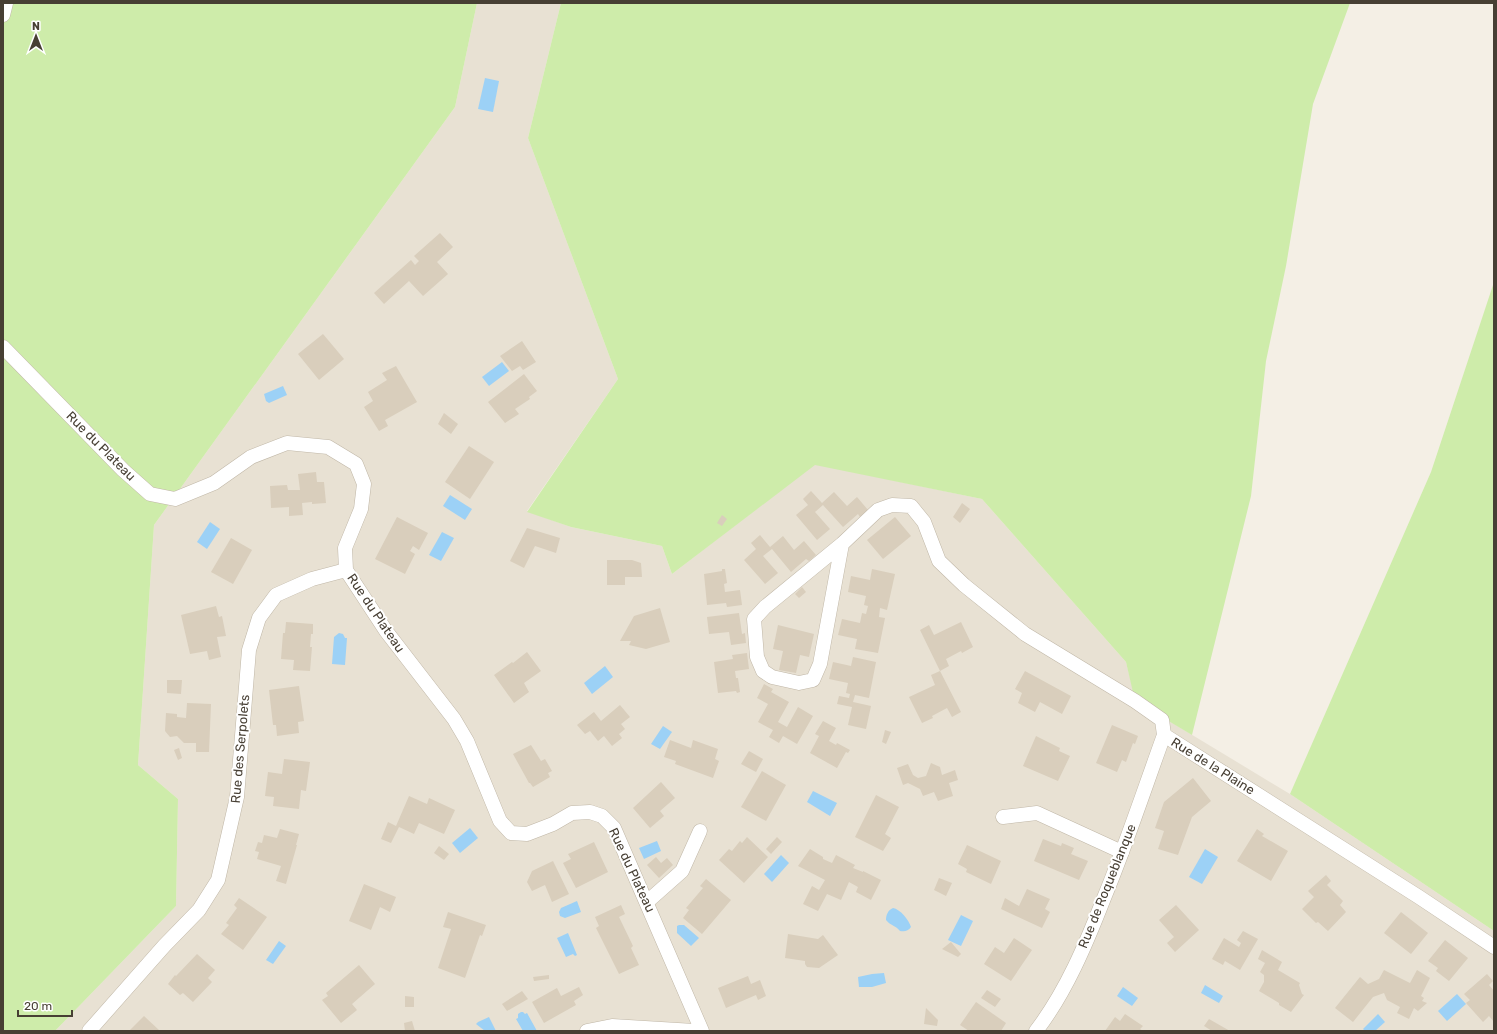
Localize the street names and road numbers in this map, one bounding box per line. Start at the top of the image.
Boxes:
street label: Rue du Plateau [63,408,139,484]
street label: Rue du Plateau [344,571,408,655]
street label: Rue des Serpolets [228,694,252,804]
street label: Rue de la Plaine [1169,734,1257,798]
street label: Rue de Roqueblanque [1075,822,1139,950]
street label: Rue du Plateau [606,825,658,915]

